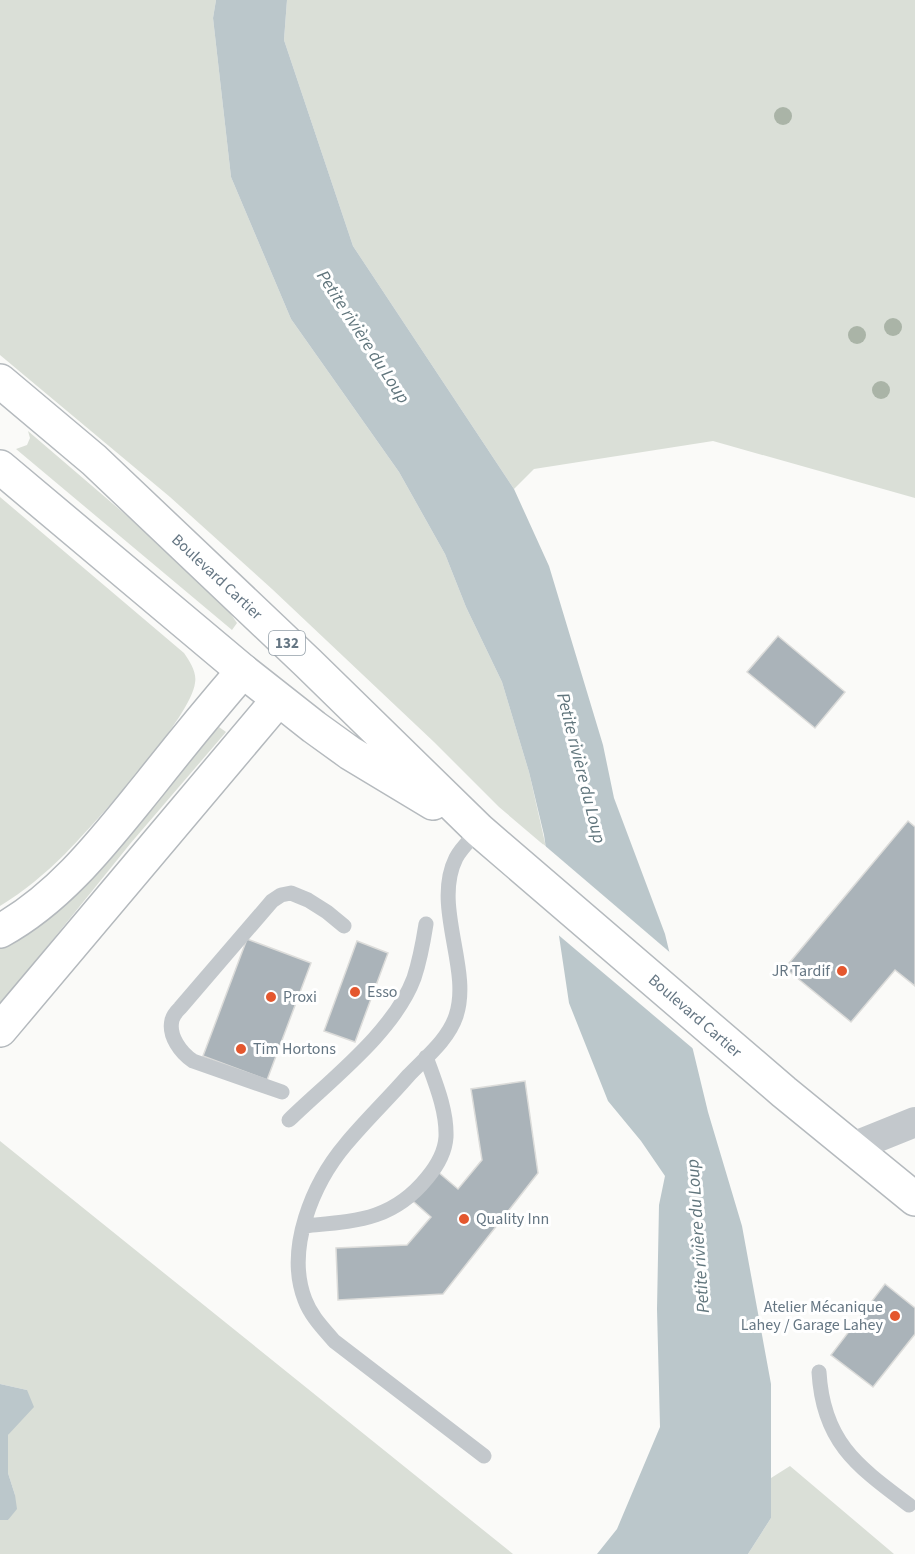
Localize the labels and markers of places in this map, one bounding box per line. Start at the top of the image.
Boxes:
place label: JR Tardif [772,960,831,982]
marker: JR Tardif [835,964,849,978]
place label: Esso [367,981,398,1003]
marker: Esso [348,985,362,999]
place label: Proxi [283,986,317,1008]
marker: Proxi [264,990,278,1004]
place label: Tim Hortons [253,1038,336,1060]
marker: Tim Hortons [234,1042,248,1056]
place label: Quality Inn [476,1208,549,1230]
marker: Quality Inn [457,1212,471,1226]
place label: Atelier Mécanique Lahey / Garage Lahey [741,1296,884,1336]
marker: Atelier Mécanique Lahey / Garage Lahey [888,1309,902,1323]

